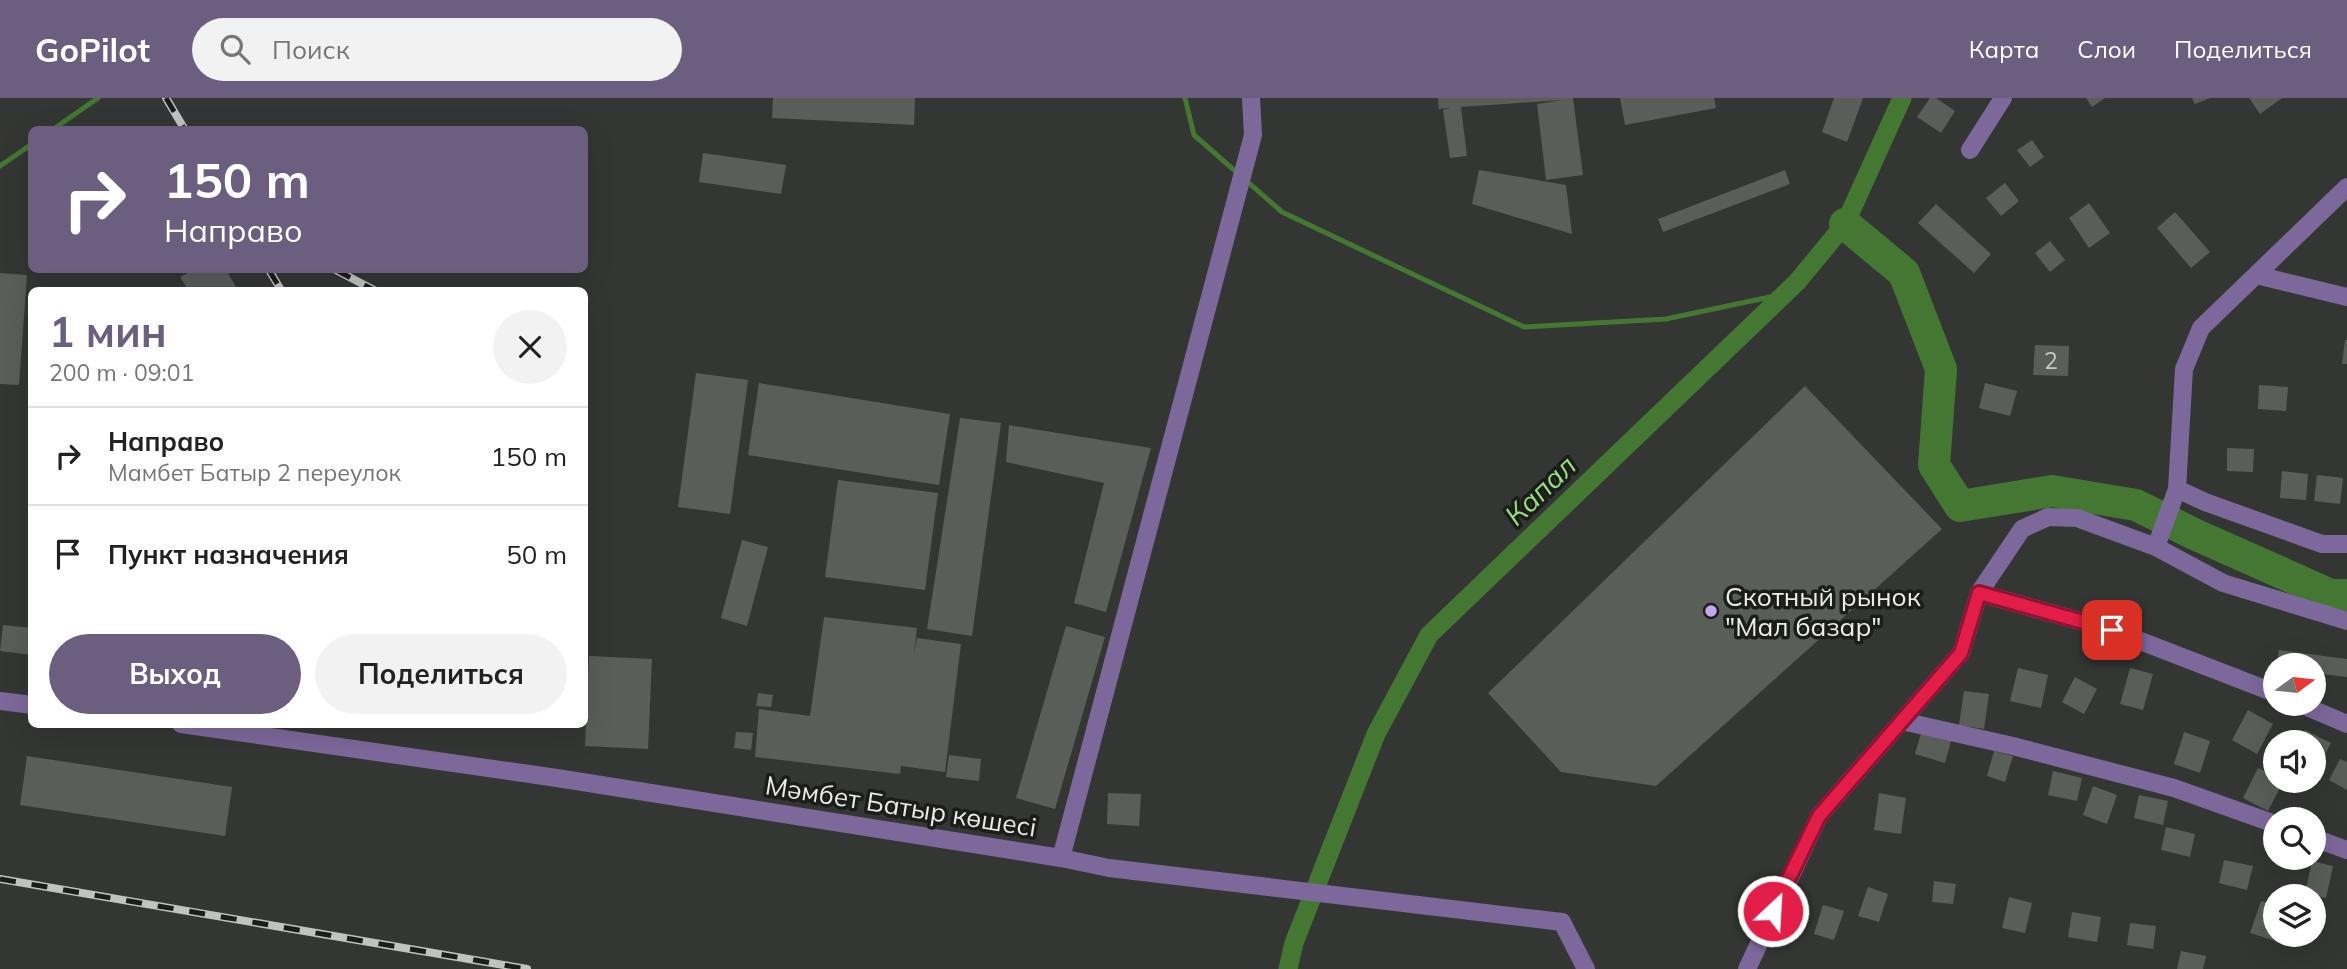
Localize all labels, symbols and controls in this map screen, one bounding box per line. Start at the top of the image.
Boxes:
search box [192,18,682,81]
text: GoPilot [35,29,150,70]
icon: search [216,30,254,68]
text: Поиск [272,33,350,66]
text: Карта [1969,34,2039,64]
text: Слои [2077,34,2136,64]
text: Поделиться [2174,34,2312,64]
text: 150 m [164,149,310,210]
icon: right [49,154,140,245]
text: Направо [164,210,303,250]
text: 1 мин [49,305,167,358]
button: close [493,310,567,384]
house number: 2 [2044,346,2058,375]
text: 200 m · 09:01 [49,358,194,387]
text: Направо [108,425,224,458]
icon: right [49,437,87,475]
text: 150 m [491,440,567,473]
water label: Капал [1497,448,1583,532]
text: Мамбет Батыр 2 переулок [108,458,401,487]
icon: arrive [49,535,87,573]
text: Пункт назначения [108,538,349,571]
text: 50 m [506,538,567,571]
place label: Скотный рынок "Мал базар" [1725,580,1921,643]
pin [2082,600,2142,660]
marker: Скотный рынок "Мал базар" [1703,603,1719,619]
icon: arrive [2093,611,2131,649]
button: Выход [49,634,301,714]
button: Поделиться [315,634,567,714]
north arrow [2263,653,2326,716]
map controls [2263,653,2326,947]
button: sound [2263,730,2326,793]
street label: Мәмбет Батыр көшесі [763,768,1039,844]
button: search [2263,807,2326,870]
position arrow [1736,874,1810,948]
button: layers [2263,884,2326,947]

